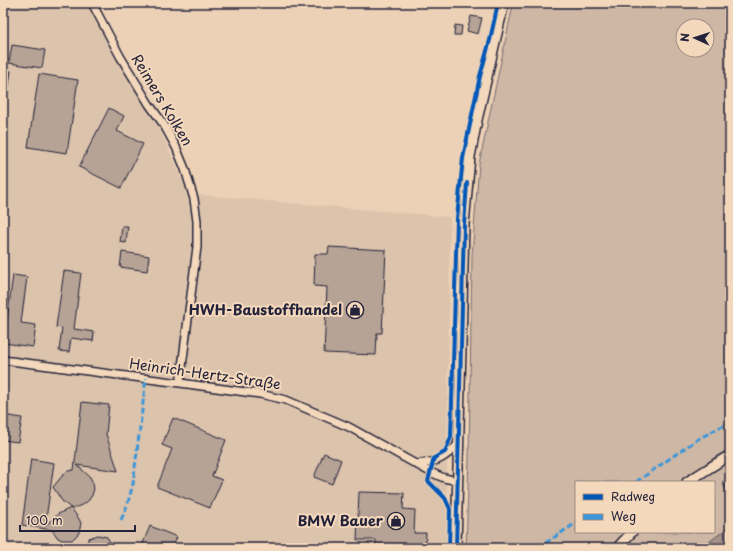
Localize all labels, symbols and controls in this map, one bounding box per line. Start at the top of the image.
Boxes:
north arrow [675,18,715,58]
text: N [676,32,693,42]
street label: Reimers Kolken [127,50,198,150]
place label: HWH-Baustoffhandel [189,299,342,320]
shop icon: HWH-Baustoffhandel [345,300,365,320]
street label: Heinrich-Hertz-Straße [128,352,282,395]
legend [575,481,715,533]
text: Radweg [611,487,655,505]
scale bar [20,507,135,533]
text: Weg [611,507,636,525]
place label: BMW Bauer [298,510,384,531]
text: 100 m [26,511,63,529]
shop icon: BMW Bauer [386,511,406,531]

